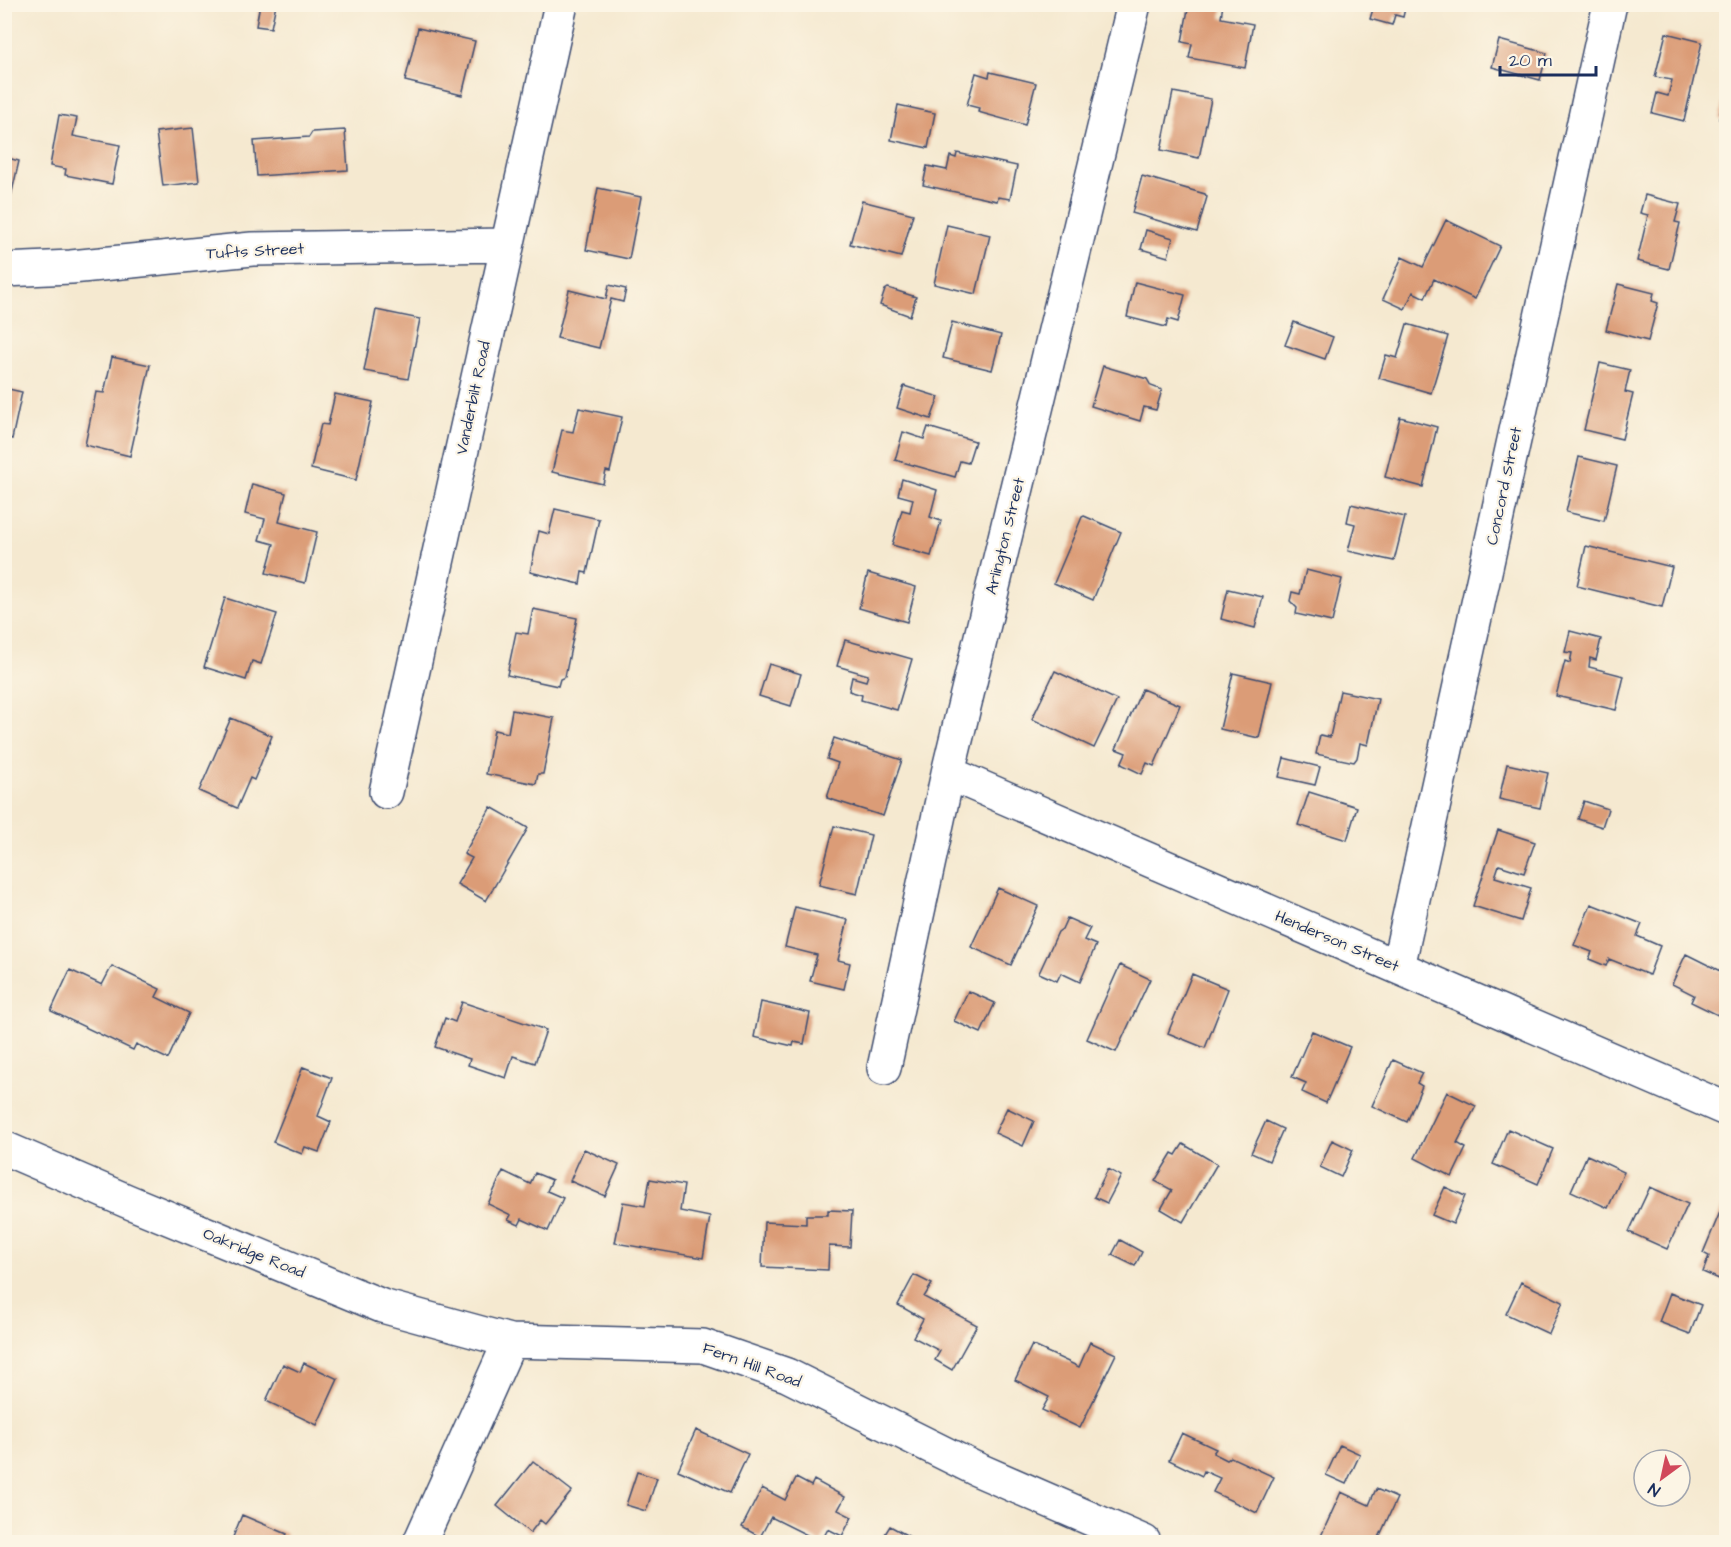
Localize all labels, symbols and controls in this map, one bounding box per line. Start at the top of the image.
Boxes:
scale bar [1500,39,1596,77]
text: 20 m [1509,48,1552,73]
street label: Tufts Street [206,237,305,265]
street label: Vanderbilt Road [450,339,496,457]
street label: Concord Street [1481,424,1527,547]
street label: Arlington Street [980,475,1031,597]
street label: Henderson Street [1272,905,1403,977]
street label: Oakridge Road [199,1223,308,1284]
street label: Fern Hill Road [700,1337,804,1393]
north arrow [1632,1448,1692,1508]
text: N [1644,1478,1665,1502]

